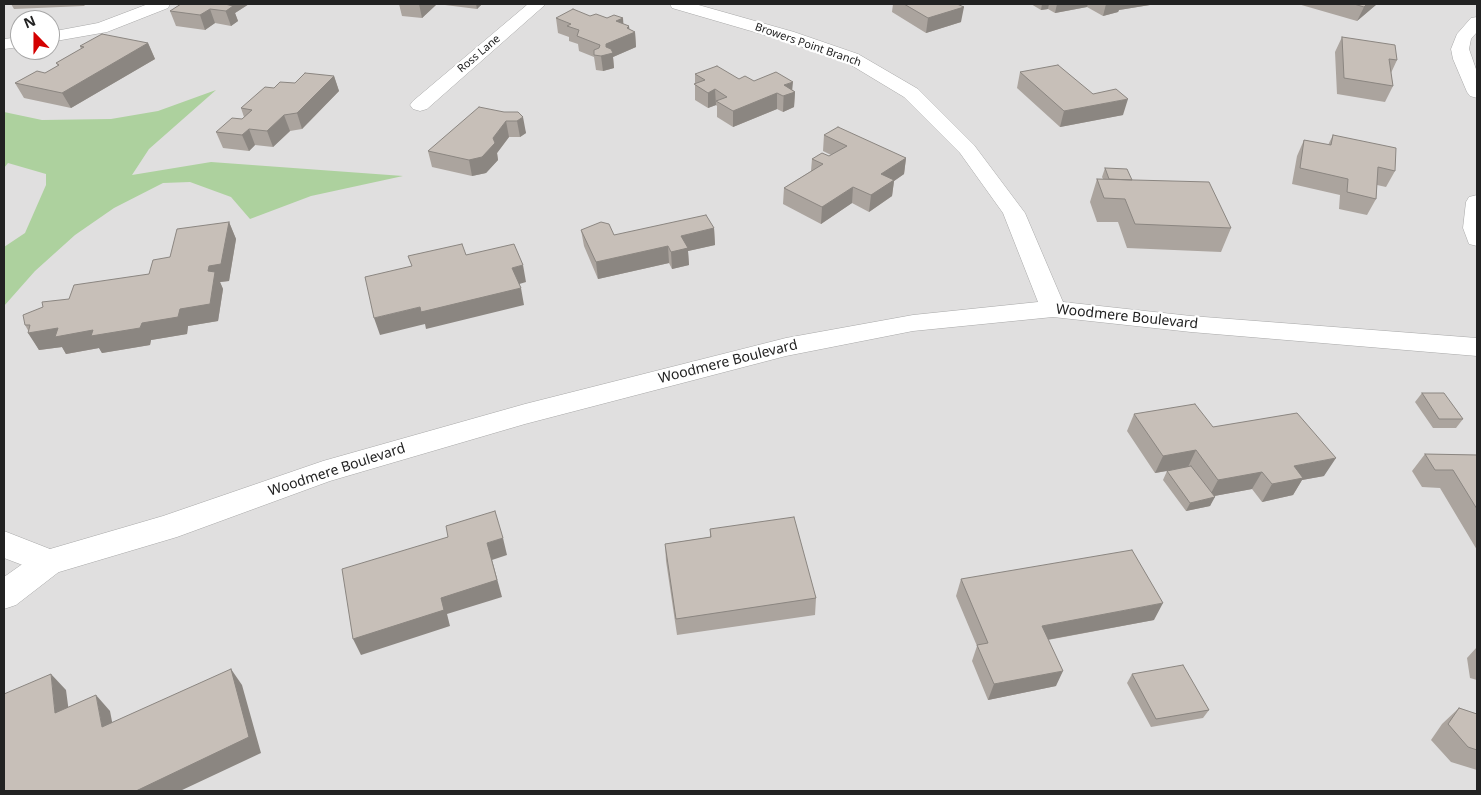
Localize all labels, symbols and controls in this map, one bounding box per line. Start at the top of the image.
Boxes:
north arrow [10,10,60,60]
text: N [21,11,38,33]
street label: Browers Point Branch [753,21,863,69]
street label: Ross Lane [455,32,503,76]
street label: Woodmere Boulevard [1055,301,1199,333]
street label: Woodmere Boulevard [657,337,799,387]
street label: Woodmere Boulevard [266,440,408,500]

